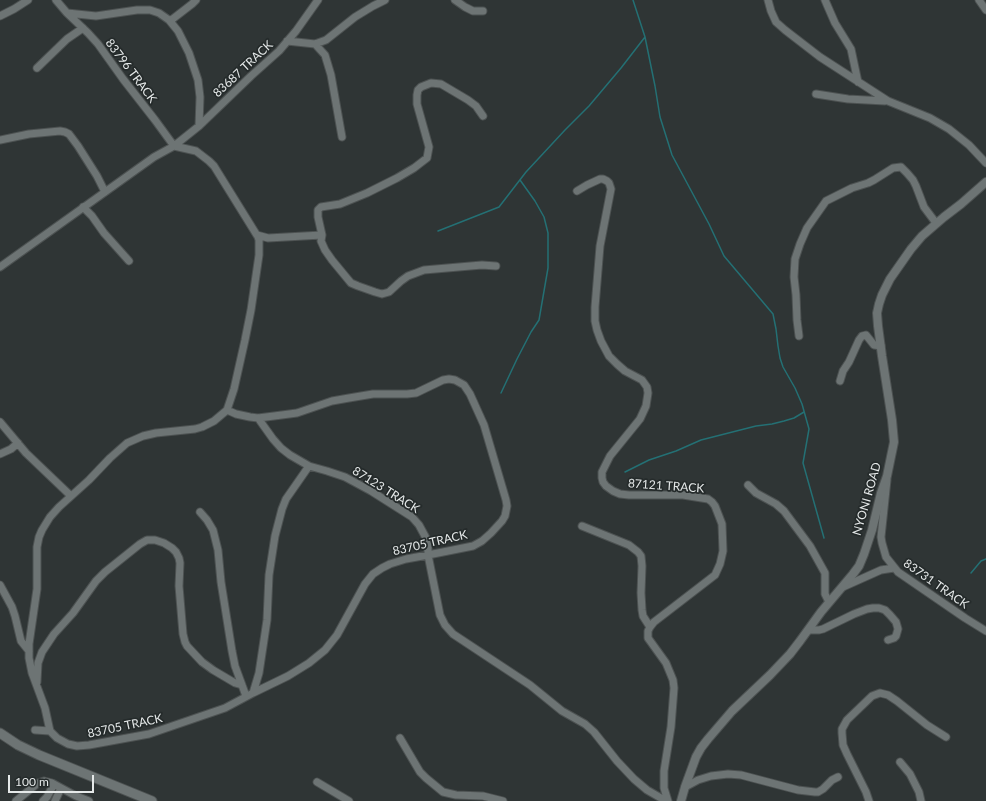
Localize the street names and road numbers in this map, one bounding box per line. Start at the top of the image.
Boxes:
street label: 83796 TRACK [102,36,160,106]
street label: 83687 TRACK [210,38,276,100]
street label: NYONI ROAD [850,461,884,537]
street label: 87123 TRACK [350,464,422,516]
street label: 87121 TRACK [627,476,705,496]
street label: 83705 TRACK [391,527,469,559]
street label: 83731 TRACK [901,556,971,612]
street label: 83705 TRACK [86,711,164,741]

